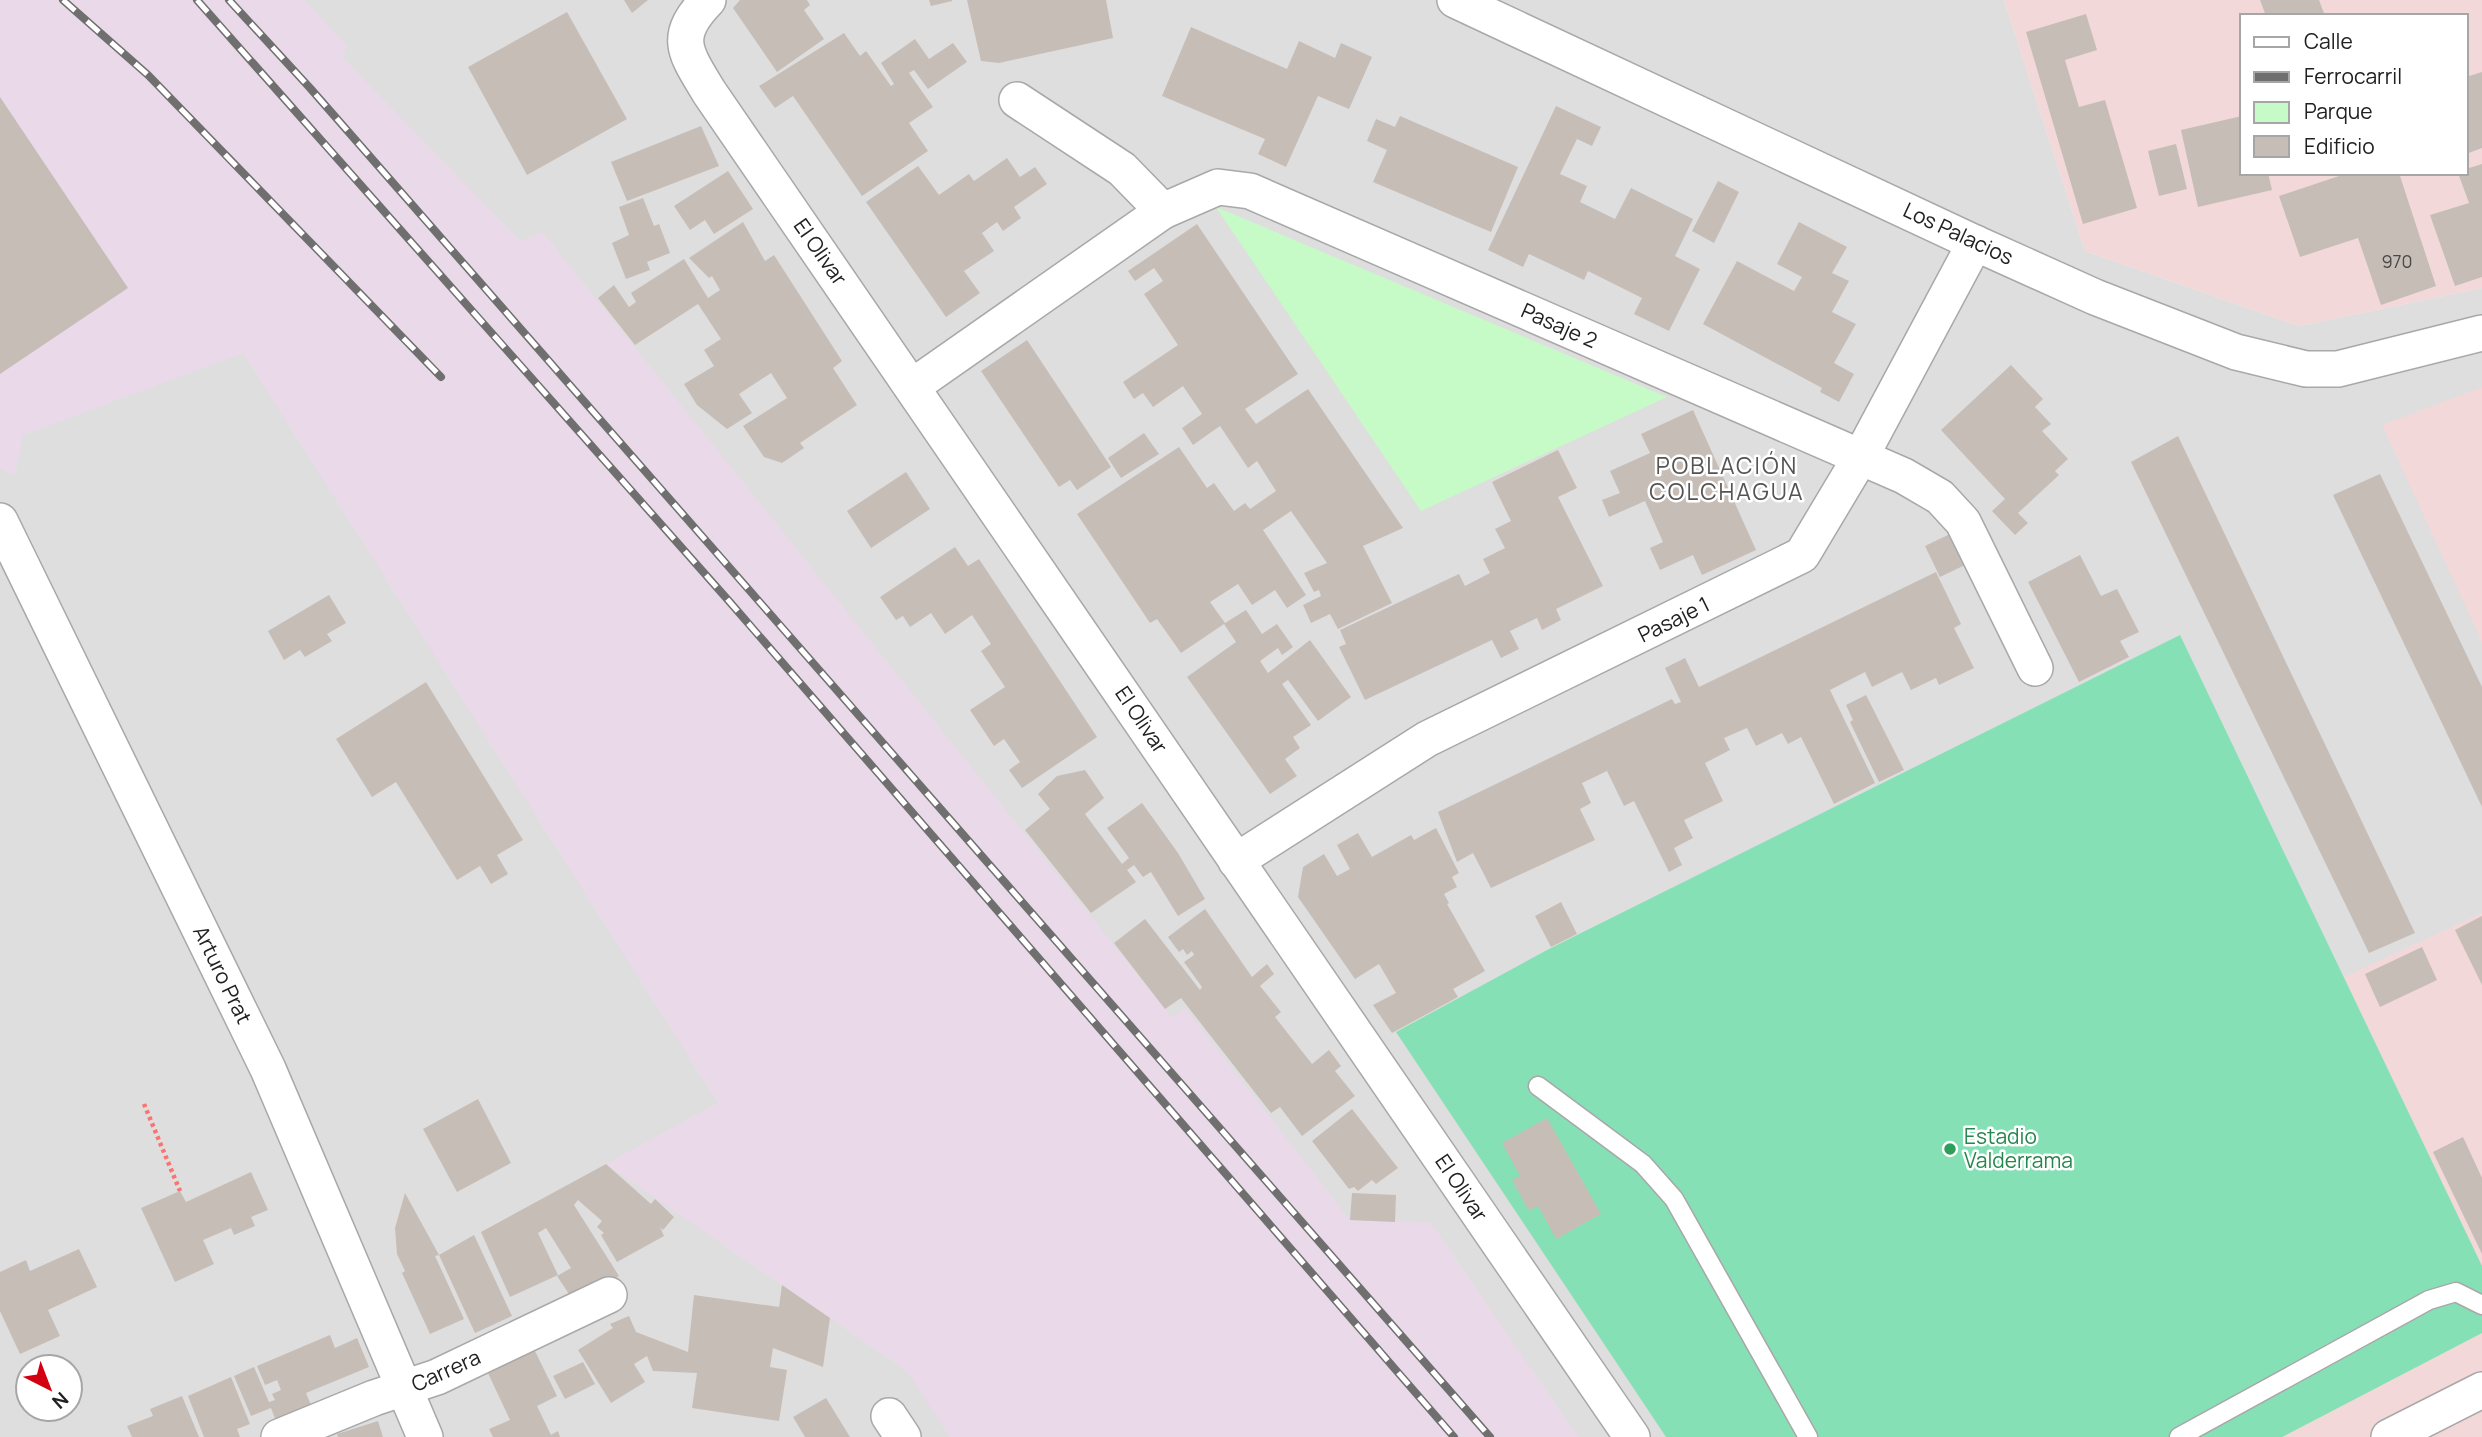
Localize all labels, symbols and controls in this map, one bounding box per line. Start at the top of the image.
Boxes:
legend [2240,14,2468,175]
text: Calle [2304,27,2353,55]
text: Ferrocarril [2304,62,2402,90]
text: Parque [2304,97,2373,125]
text: Edificio [2304,132,2375,160]
street label: Los Palacios [1899,195,2018,271]
street label: El Olivar [788,213,854,291]
house number: 970 [2382,249,2412,273]
street label: Pasaje 2 [1517,296,1602,354]
district label: POBLACIÓN COLCHAGUA [1649,449,1805,507]
street label: Pasaje 1 [1633,590,1714,648]
street label: El Olivar [1109,680,1175,759]
street label: Arturo Prat [187,921,259,1028]
place label: Estadio Valderrama [1964,1122,2073,1174]
marker: Estadio Valderrama [1942,1141,1958,1157]
street label: El Olivar [1429,1148,1495,1227]
street label: Carrera [407,1343,485,1398]
north arrow [14,1353,84,1423]
text: N [47,1386,74,1415]

